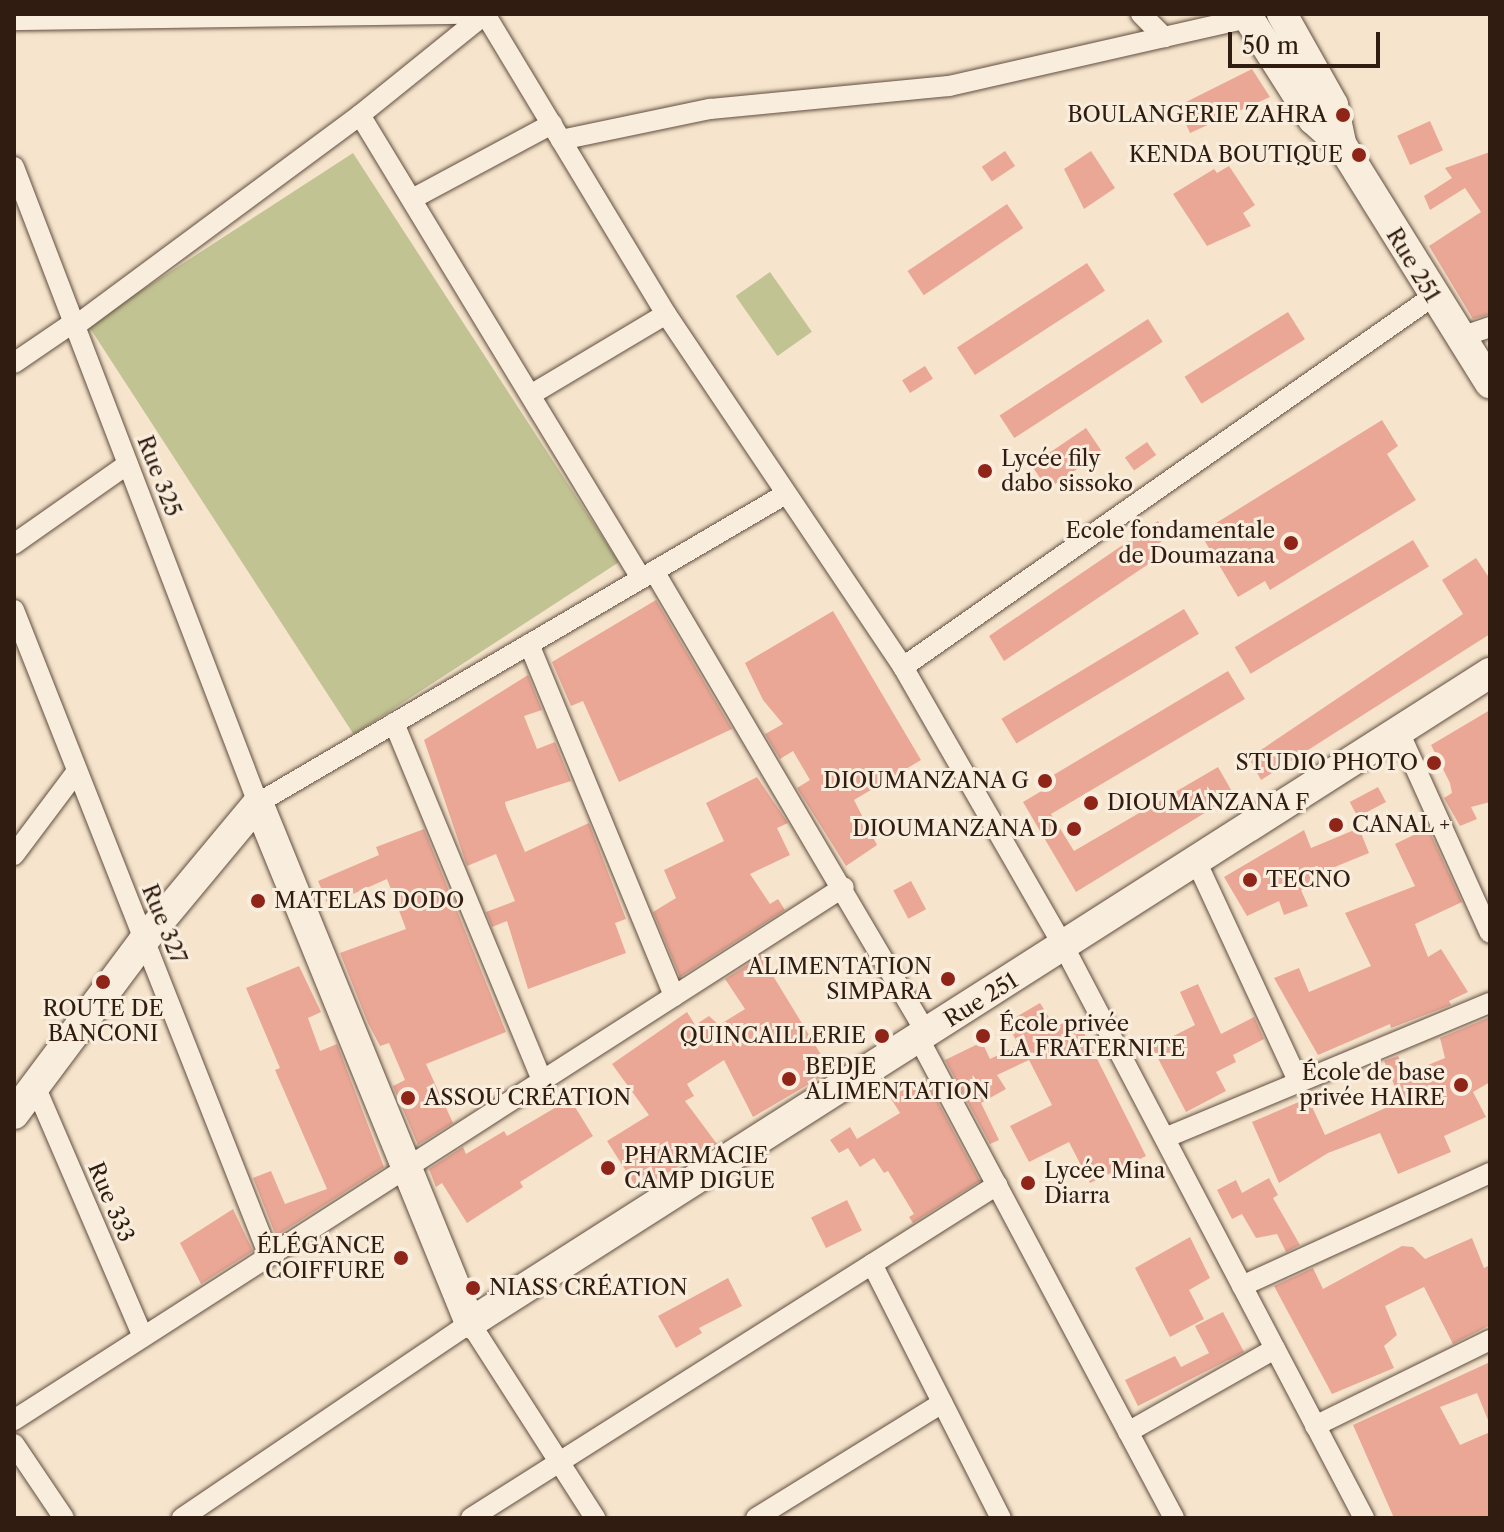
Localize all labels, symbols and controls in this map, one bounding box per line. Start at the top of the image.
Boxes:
scale bar [1232,16,1384,66]
text: 50 m [1242,31,1299,60]
place label: BOULANGERIE ZAHRA [1067,102,1327,128]
marker: BOULANGERIE ZAHRA [1334,106,1352,124]
place label: KENDA BOUTIQUE [1128,142,1343,168]
marker: KENDA BOUTIQUE [1350,146,1368,164]
street label: Rue 251 [1381,223,1445,307]
street label: Rue 325 [132,432,186,520]
place label: Lycée fily dabo sissoko [1001,445,1133,496]
marker: Lycée fily dabo sissoko [976,462,994,480]
place label: Ecole fondamentale de Doumazana [1065,517,1275,568]
marker: Ecole fondamentale de Doumazana [1282,534,1300,552]
place label: STUDIO PHOTO [1235,750,1418,776]
marker: STUDIO PHOTO [1425,754,1443,772]
place label: DIOUMANZANA G [822,768,1029,794]
marker: DIOUMANZANA G [1036,772,1054,790]
place label: DIOUMANZANA F [1107,790,1310,816]
marker: DIOUMANZANA F [1082,794,1100,812]
place label: CANAL + [1352,812,1451,838]
place label: DIOUMANZANA D [851,816,1058,842]
marker: CANAL + [1327,816,1345,834]
marker: DIOUMANZANA D [1065,820,1083,838]
place label: TECNO [1266,867,1351,893]
marker: TECNO [1241,871,1259,889]
street label: Rue 327 [136,880,192,968]
place label: MATELAS DODO [274,888,464,914]
marker: MATELAS DODO [249,892,267,910]
place label: ALIMENTATION SIMPARA [747,953,932,1004]
street label: Rue 251 [939,967,1023,1033]
marker: ALIMENTATION SIMPARA [939,970,957,988]
marker: ROUTE DE BANCONI [94,973,112,991]
place label: ROUTE DE BANCONI [42,995,164,1046]
place label: École privée LA FRATERNITE [999,1010,1186,1062]
place label: QUINCAILLERIE [680,1023,866,1049]
marker: QUINCAILLERIE [873,1027,891,1045]
marker: École privée LA FRATERNITE [974,1027,992,1045]
place label: BEDJE ALIMENTATION [805,1053,990,1104]
place label: École de base privée HAIRE [1299,1059,1445,1110]
marker: BEDJE ALIMENTATION [780,1070,798,1088]
marker: École de base privée HAIRE [1452,1076,1470,1094]
place label: ASSOU CRÉATION [424,1085,631,1111]
marker: ASSOU CRÉATION [399,1089,417,1107]
place label: PHARMACIE CAMP DIGUE [624,1142,775,1194]
place label: Lycée Mina Diarra [1044,1157,1165,1208]
street label: Rue 333 [82,1158,140,1246]
marker: PHARMACIE CAMP DIGUE [599,1159,617,1177]
marker: Lycée Mina Diarra [1019,1174,1037,1192]
place label: ÉLÉGANCE COIFFURE [256,1232,385,1284]
marker: ÉLÉGANCE COIFFURE [392,1249,410,1267]
place label: NIASS CRÉATION [489,1275,688,1301]
marker: NIASS CRÉATION [464,1279,482,1297]

